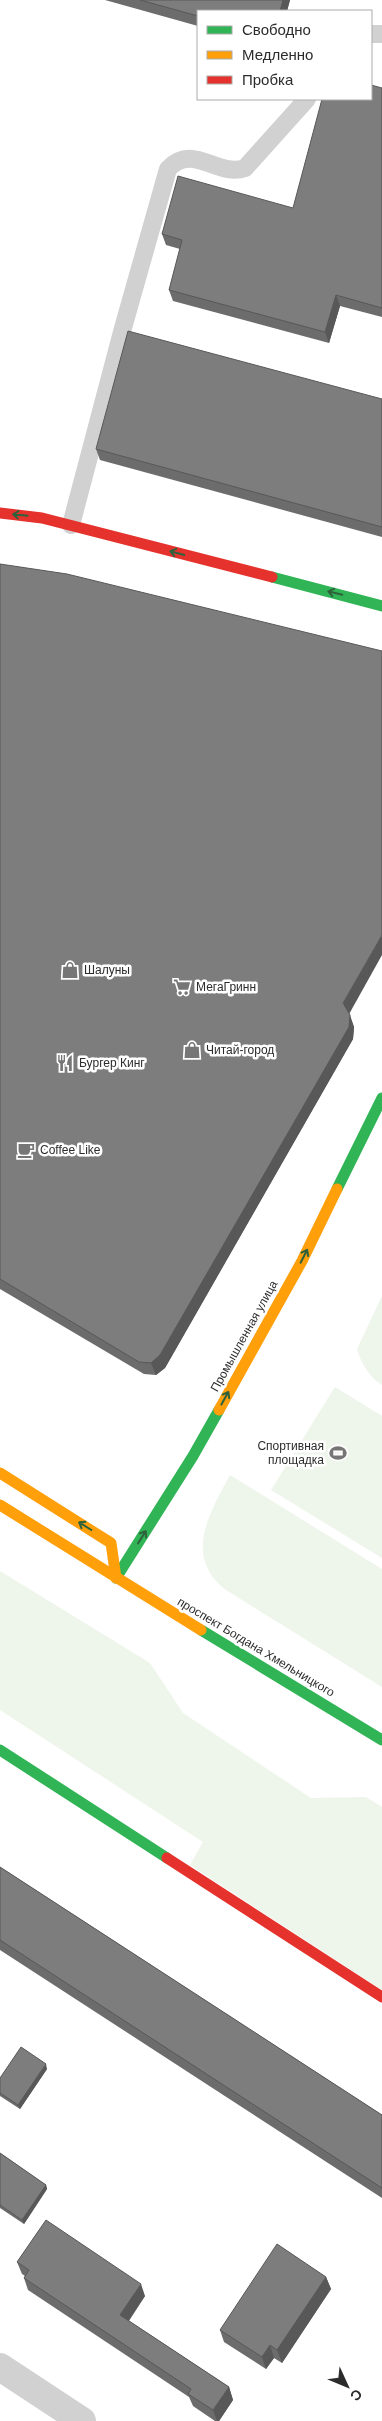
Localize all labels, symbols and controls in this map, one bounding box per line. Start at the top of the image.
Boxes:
legend [197,10,372,100]
text: Свободно [242,21,311,38]
text: Медленно [242,46,313,63]
text: Пробка [242,71,294,88]
one-way arrow [12,510,28,520]
one-way arrow [170,548,186,557]
one-way arrow [327,588,343,598]
shop icon: Шалуны [60,960,80,980]
place label: Шалуны [84,963,130,977]
supermarket icon: МегаГринн [172,977,192,997]
place label: МегаГринн [196,980,256,994]
shop icon: Читай-город [182,1040,202,1060]
place label: Читай-город [206,1043,274,1057]
restaurant icon: Бургер Кинг [55,1053,75,1073]
place label: Бургер Кинг [79,1056,145,1070]
cafe icon: Coffee Like [16,1140,36,1160]
place label: Coffee Like [40,1143,101,1157]
one-way arrow [299,1248,309,1263]
street label: Промышленная улица [208,1278,281,1394]
one-way arrow [221,1391,231,1405]
place label: Спортивная площадка [257,1439,324,1467]
sports icon: Спортивная площадка [328,1443,348,1463]
one-way arrow [79,1521,93,1531]
one-way arrow [136,1530,147,1544]
street label: проспект Богдана Хмельницкого [175,1594,337,1700]
north arrow [322,2361,372,2411]
text: С [347,2386,366,2404]

